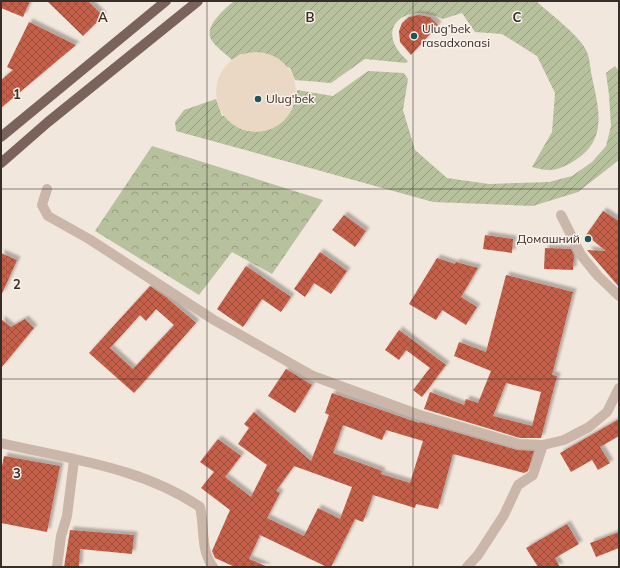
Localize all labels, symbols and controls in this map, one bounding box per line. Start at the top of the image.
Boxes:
text: A [98,9,108,25]
text: B [306,9,315,25]
text: C [513,9,522,25]
place label: Ulug’bek rasadxonasi [422,21,490,50]
marker: Ulug’bek rasadxonasi [409,31,419,41]
text: 1 [13,86,21,102]
place label: Ulug'bek [266,91,315,106]
marker: Ulug'bek [253,94,263,104]
place label: Домашний [517,231,580,246]
marker: Домашний [583,234,593,244]
text: 2 [13,276,21,292]
text: 3 [13,465,21,481]

